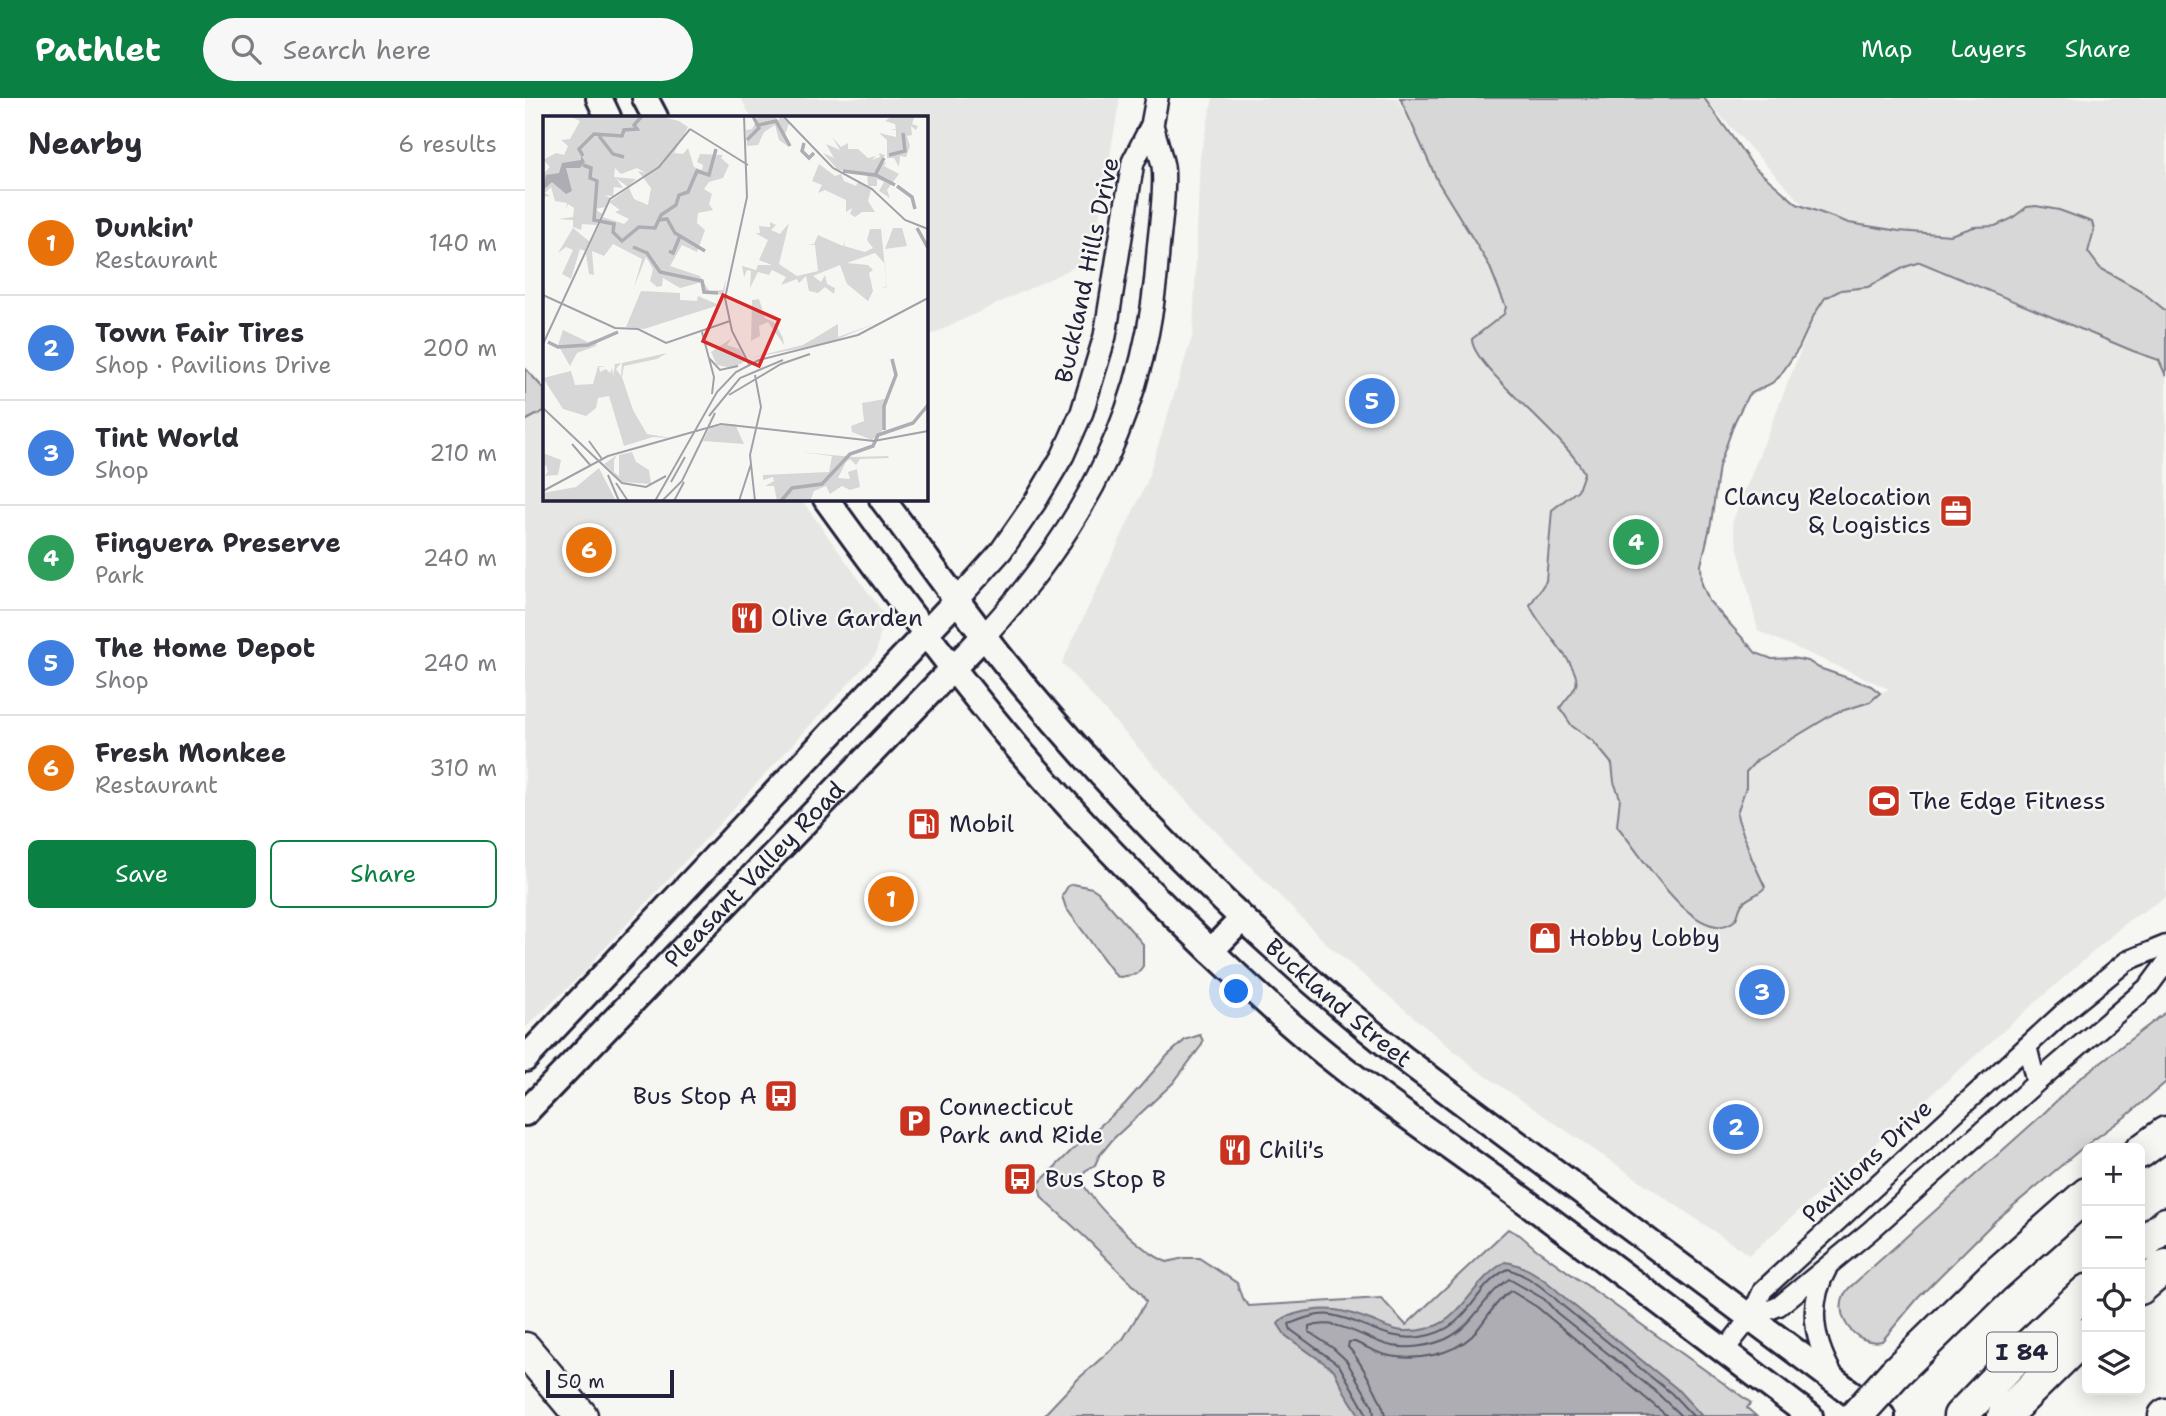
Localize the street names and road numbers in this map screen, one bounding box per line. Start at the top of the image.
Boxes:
street label: Buckland Hills Drive [1047,154,1127,386]
street label: Pleasant Valley Road [657,774,852,975]
street label: Buckland Street [1258,931,1418,1075]
street label: Pavilions Drive [1795,1092,1939,1230]
road number: I 84 [1987,1332,2057,1372]

